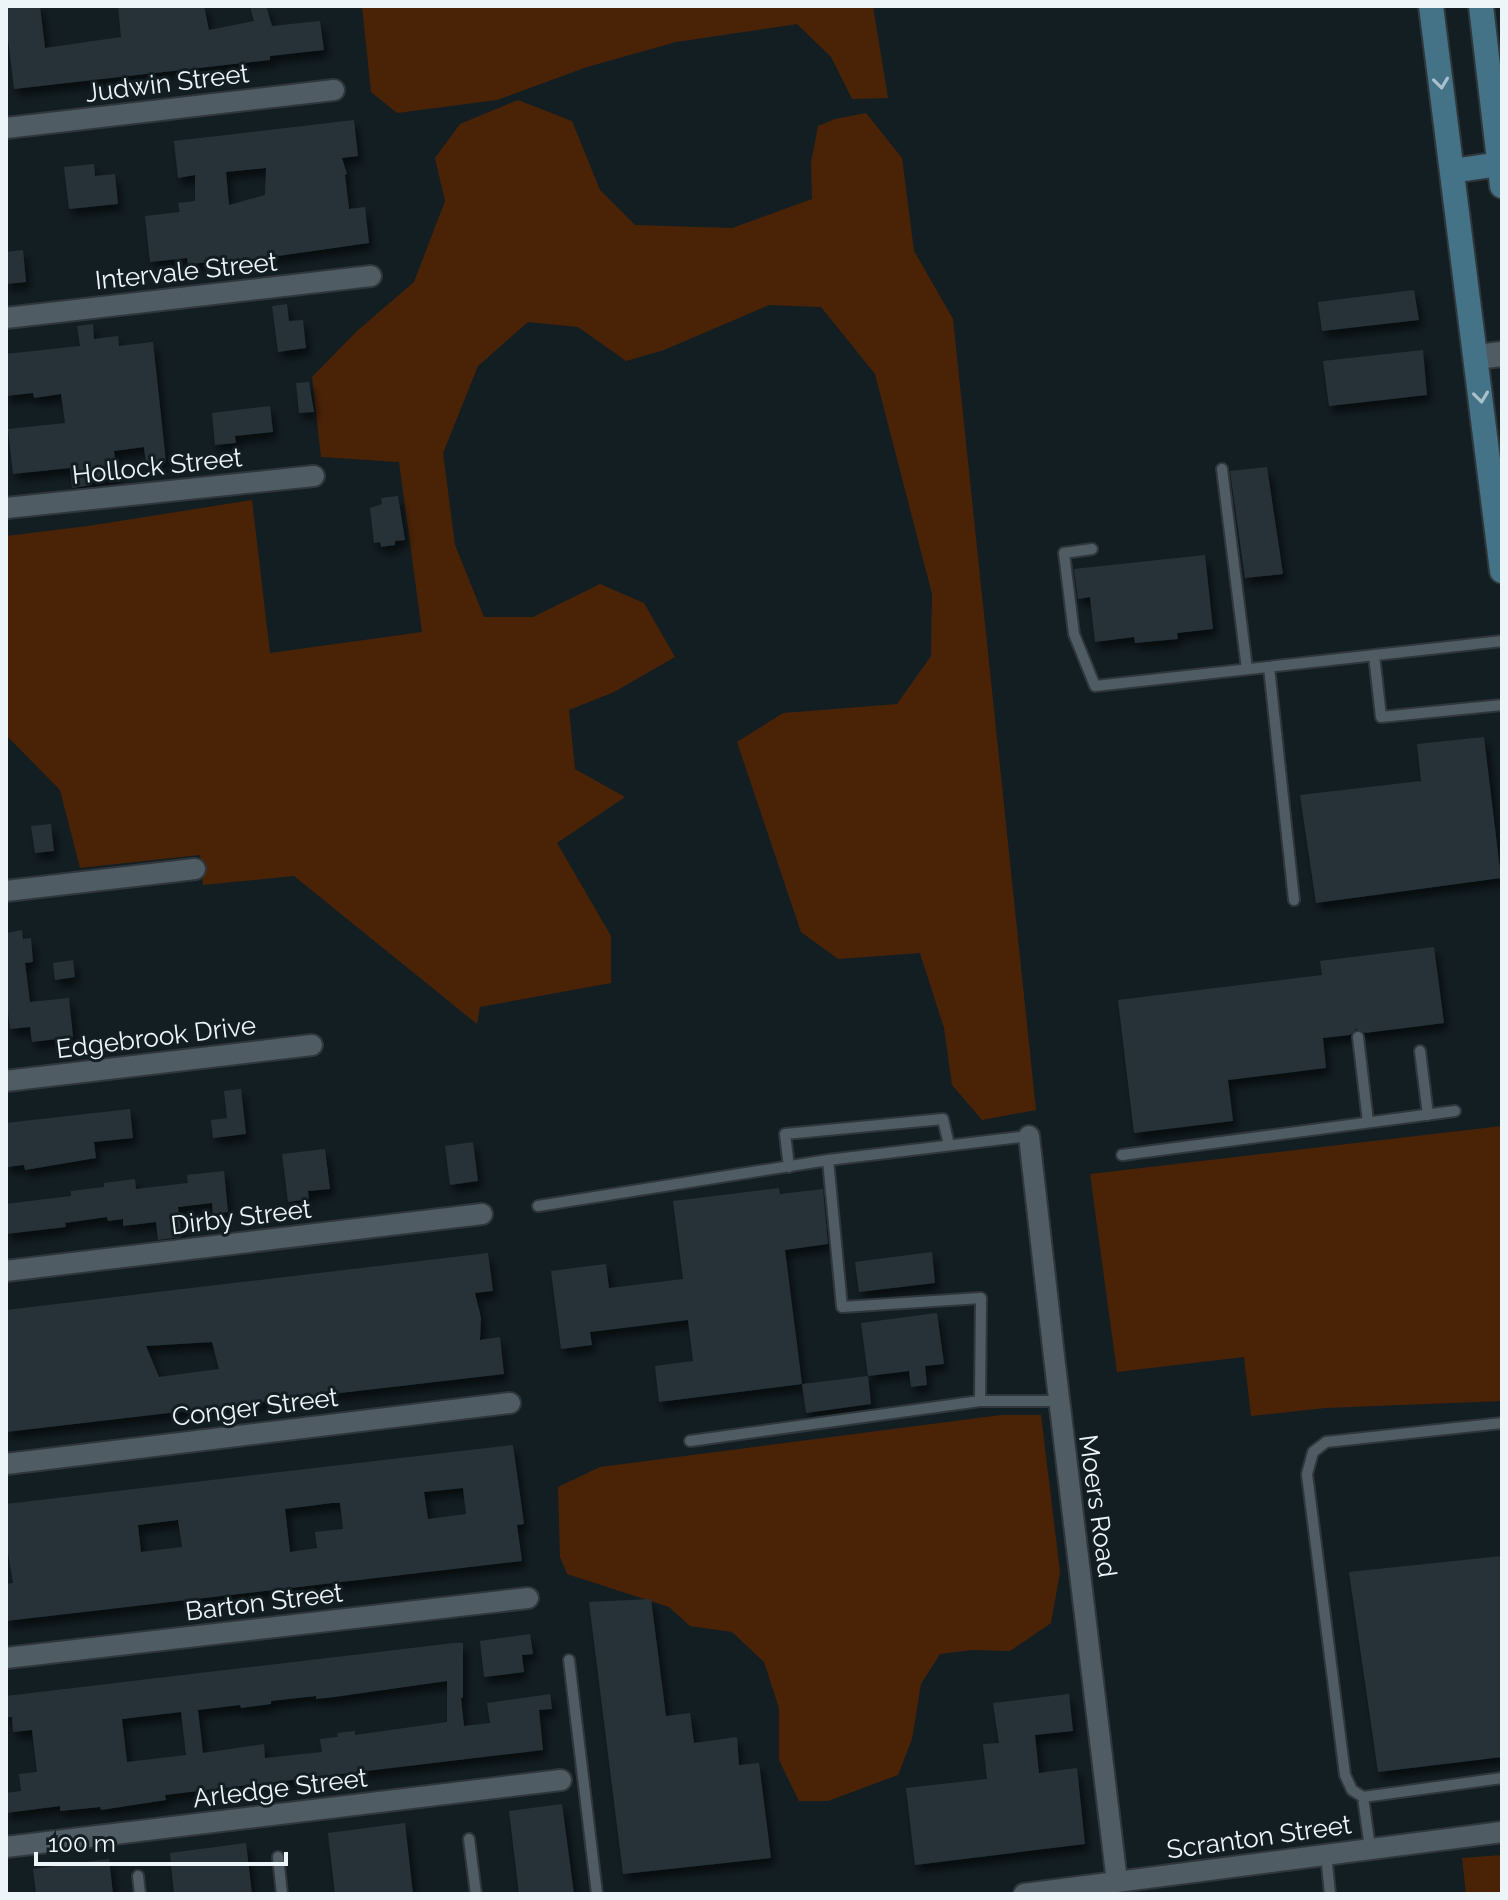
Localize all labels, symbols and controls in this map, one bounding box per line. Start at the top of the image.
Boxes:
street label: Judwin Street [83,58,251,108]
one-way arrow [1432,76,1449,90]
street label: Intervale Street [93,246,279,295]
one-way arrow [1472,391,1489,404]
street label: Hollock Street [70,442,244,490]
street label: Edgebrook Drive [54,1010,258,1064]
street label: Dirby Street [169,1193,313,1240]
street label: Conger Street [170,1382,340,1432]
street label: Moers Road [1073,1433,1123,1579]
street label: Barton Street [184,1577,345,1627]
street label: Arledge Street [191,1762,369,1814]
street label: Scranton Street [1165,1809,1354,1865]
scale bar [36,1816,286,1866]
text: 100 m [48,1829,116,1858]

